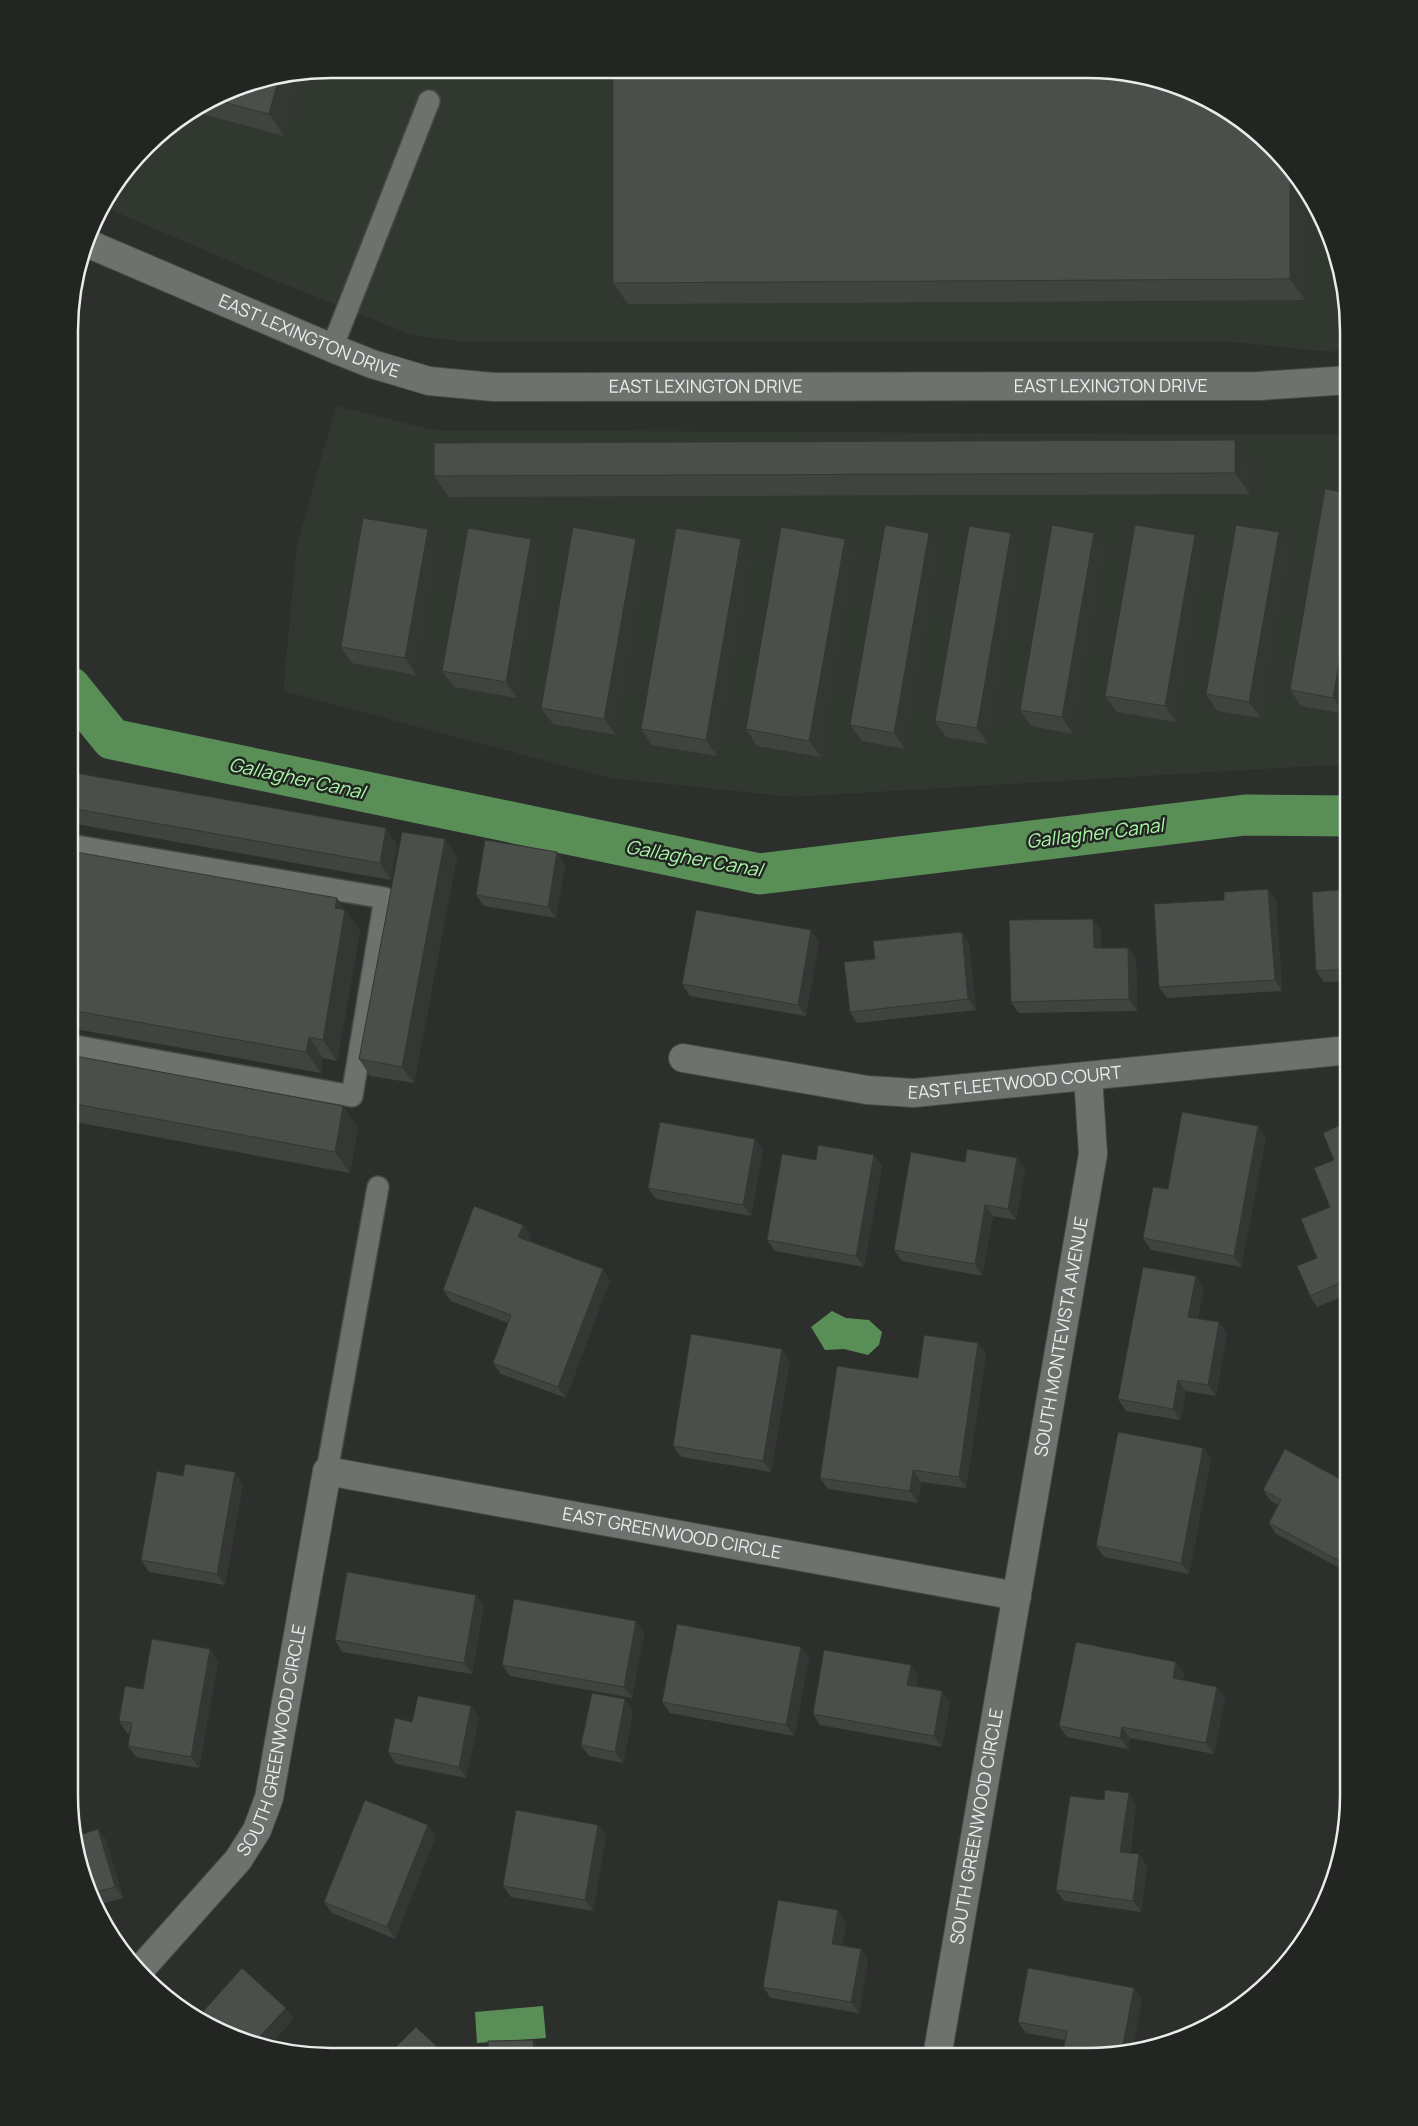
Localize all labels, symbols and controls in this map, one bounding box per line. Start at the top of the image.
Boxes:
street label: EAST LEXINGTON DRIVE [215,288,403,383]
street label: EAST LEXINGTON DRIVE [1014,373,1208,397]
street label: EAST LEXINGTON DRIVE [609,374,803,398]
water label: Gallagher Canal [227,751,370,806]
water label: Gallagher Canal [1025,811,1168,854]
water label: Gallagher Canal [624,833,767,883]
street label: EAST FLEETWOOD COURT [907,1060,1123,1104]
street label: SOUTH MONTEVISTA AVENUE [1028,1215,1093,1458]
street label: EAST GREENWOOD CIRCLE [561,1501,783,1564]
street label: SOUTH GREENWOOD CIRCLE [231,1622,311,1860]
street label: SOUTH GREENWOOD CIRCLE [944,1706,1008,1946]

